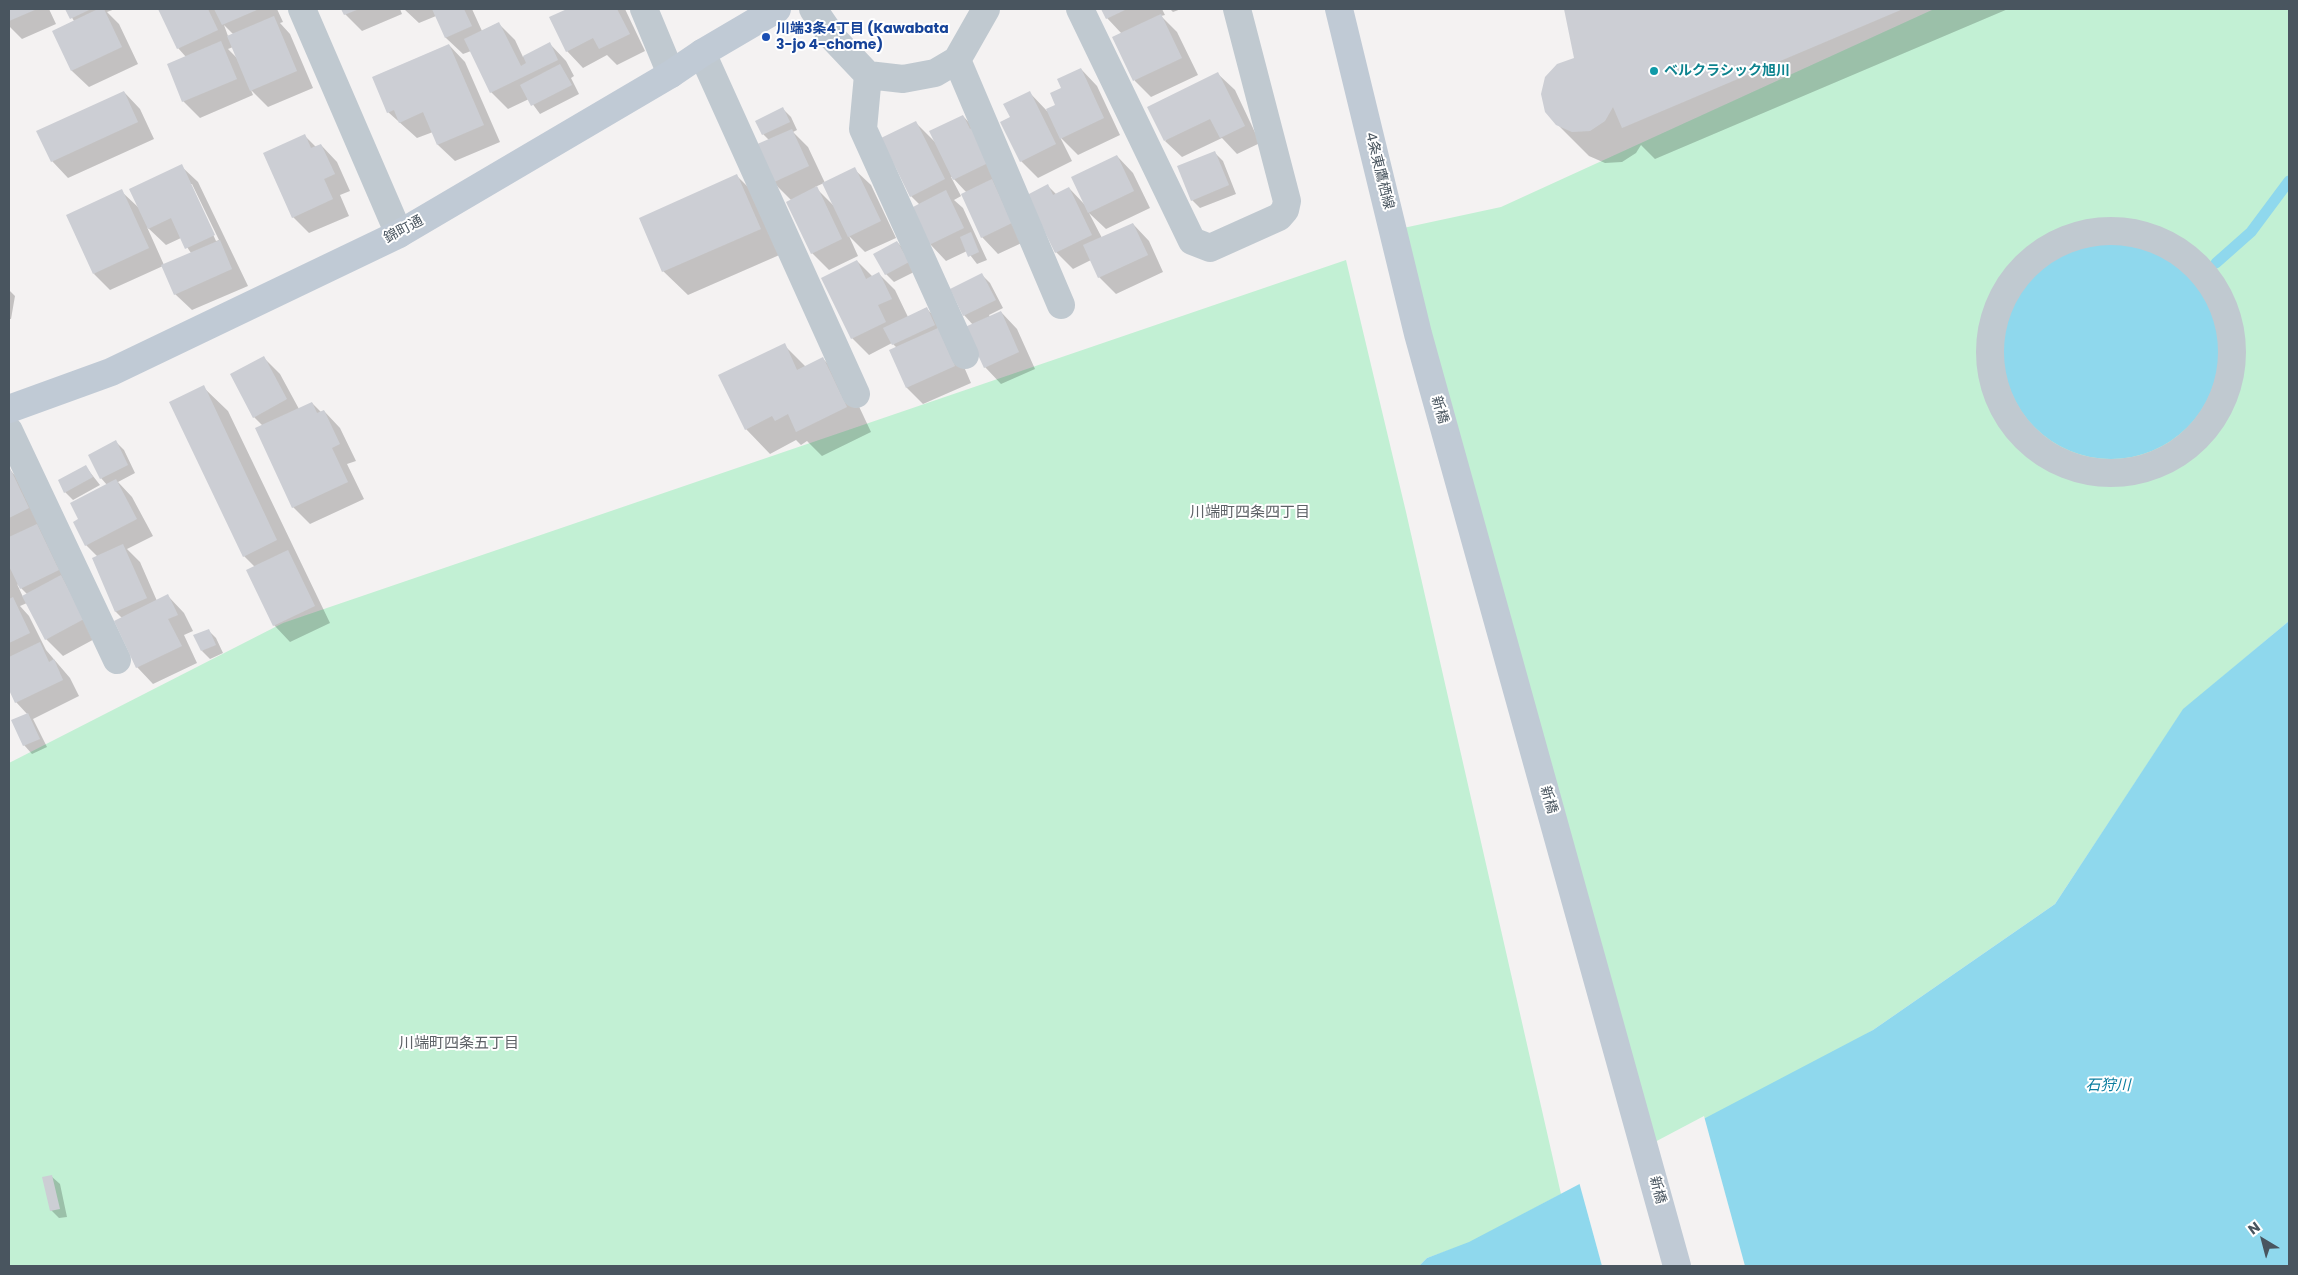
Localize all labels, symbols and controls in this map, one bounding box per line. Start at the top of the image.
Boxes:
place label: 川端3条4丁目 (Kawabata 3-jo 4-chome) [776,21,949,54]
marker: 川端3条4丁目 (Kawabata 3-jo 4-chome) [760,31,772,43]
place label: ベルクラシック旭川 [1664,63,1790,79]
marker: ベルクラシック旭川 [1648,65,1660,77]
street label: 4条東鷹栖線 [1361,131,1397,211]
street label: 錦町通 [382,213,426,247]
street label: 新橋 [1427,394,1451,426]
district label: 川端町四条四丁目 [1190,504,1310,522]
street label: 新橋 [1536,784,1560,816]
district label: 川端町四条五丁目 [399,1035,519,1053]
water label: 石狩川 [2086,1077,2130,1095]
street label: 新橋 [1645,1174,1669,1206]
north arrow [2238,1215,2288,1265]
text: N [2244,1217,2264,1239]

